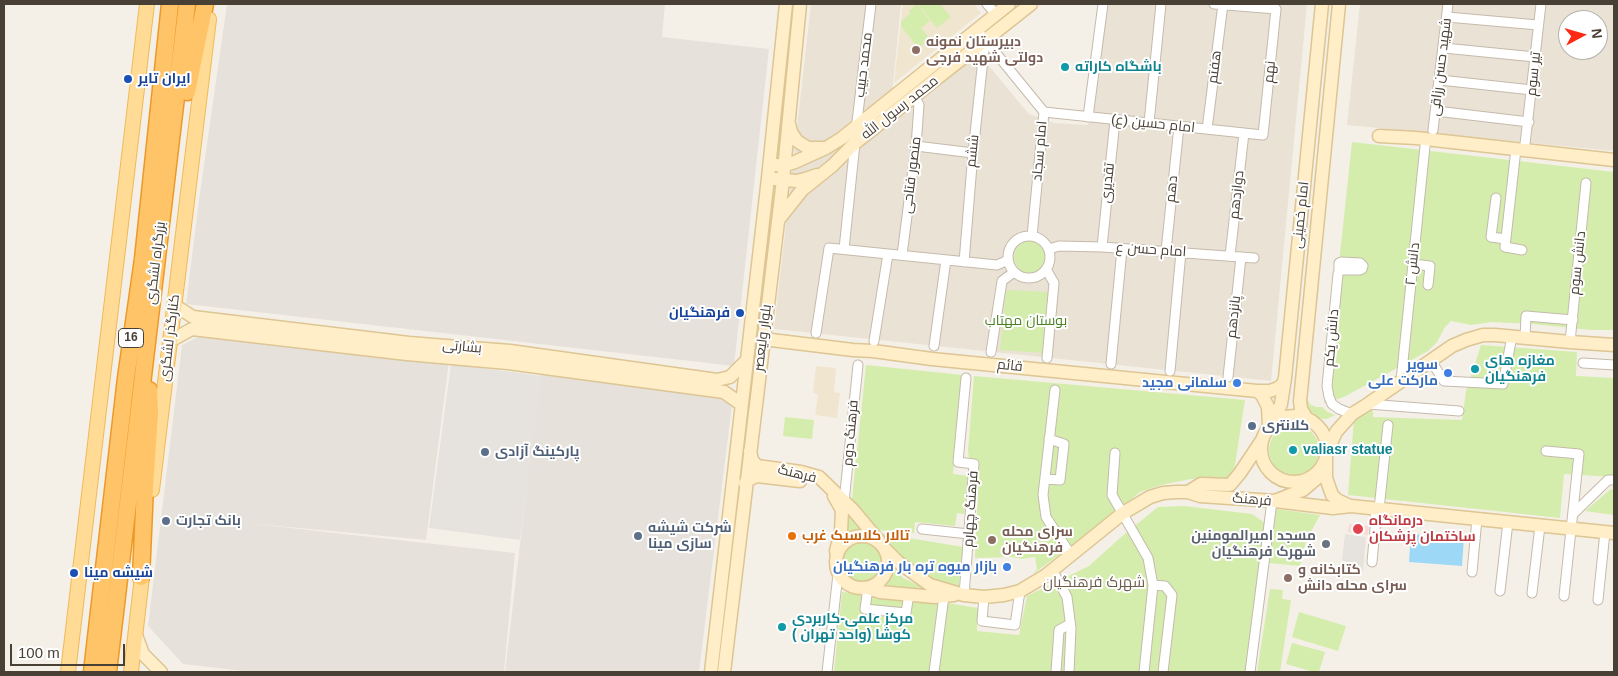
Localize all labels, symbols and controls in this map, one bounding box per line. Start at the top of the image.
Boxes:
north arrow [1558,10,1608,60]
street label: شهید حسن رزاقی [1427,17,1455,117]
text: N [1588,28,1605,39]
street label: محمد حبیب [852,31,876,99]
place label: دبیرستان نمونه دولتی شهید فرجی [926,34,1043,66]
marker: دبیرستان نمونه دولتی شهید فرجی [910,44,922,56]
street label: هفتم [1205,49,1225,85]
street label: تیر سوم [1523,51,1545,97]
place label: باشگاه کاراته [1075,59,1162,75]
street label: نهم [1260,60,1280,84]
marker: باشگاه کاراته [1059,61,1071,73]
place label: ایران تایر [138,71,191,87]
marker: ایران تایر [122,73,134,85]
street label: محمد رسول الله [858,73,942,143]
street label: امام حسین (ع) [1110,111,1196,137]
street label: امام سجاد [1029,120,1051,182]
street label: ششم [963,134,983,168]
street label: منصور فتاحی [899,135,925,215]
street label: تقدیری [1098,162,1118,204]
street label: دوازدهم [1226,170,1248,220]
street label: دهم [1162,175,1182,203]
street label: امام خمینی [1289,181,1313,249]
street label: بزرگراه لشگری [143,220,169,306]
street label: دانش سوم [1566,230,1590,296]
street label: امام حسن ع [1115,239,1187,261]
street label: دانش ۲ [1402,242,1424,286]
street label: کنارگذر لشگری [156,293,184,383]
street label: پانزدهم [1223,295,1245,339]
street label: بلوار ولیعصر [751,303,775,373]
place label: فرهنگیان [669,305,730,321]
marker: فرهنگیان [734,307,746,319]
street label: دانش یکم [1321,308,1343,368]
park label: بوستان مهتاب [985,313,1067,329]
road number: 16 [118,328,144,348]
street label: بشارتی [441,337,483,357]
place label: مغازه های فرهنگیان [1485,353,1555,386]
street label: قائم [996,356,1024,376]
place label: سوپر مارکت علی [1368,357,1438,390]
marker: مغازه های فرهنگیان [1469,363,1481,375]
marker: سوپر مارکت علی [1442,367,1454,379]
place label: سلمانی مجید [1142,375,1227,391]
marker: سلمانی مجید [1231,377,1243,389]
street label: فرهنگ دوم [840,399,862,467]
place label: کلانتری [1262,418,1309,434]
marker: کلانتری [1246,420,1258,432]
place label: valiasr statue [1303,442,1392,458]
place label: پارکینگ آزادی [495,444,579,460]
marker: valiasr statue [1287,444,1299,456]
marker: پارکینگ آزادی [479,446,491,458]
street label: فرهنگ [776,461,818,487]
street label: فرهنگ چهارم [960,470,982,548]
street label: فرهنگ [1232,490,1272,510]
place label: بانک تجارت [176,513,241,529]
place label: درمانگاه ساختمان پزشکان [1369,513,1476,546]
marker: بانک تجارت [160,515,172,527]
place label: شرکت شیشه سازی مینا [648,520,732,552]
marker: درمانگاه ساختمان پزشکان [1351,522,1365,536]
place label: سرای محله فرهنگیان [1002,524,1073,556]
place label: تالار کلاسیک غرب [802,528,909,544]
place label: مسجد امیرالمومنین شهرک فرهنگیان [1191,528,1316,560]
marker: شرکت شیشه سازی مینا [632,530,644,542]
marker: تالار کلاسیک غرب [786,530,798,542]
marker: سرای محله فرهنگیان [986,534,998,546]
marker: مسجد امیرالمومنین شهرک فرهنگیان [1320,538,1332,550]
place label: بازار میوه تره بار فرهنگیان [833,559,997,575]
marker: بازار میوه تره بار فرهنگیان [1001,561,1013,573]
place label: کتابخانه و سرای محله دانش [1298,562,1407,594]
place label: شیشه مینا [84,565,153,581]
marker: شیشه مینا [68,567,80,579]
marker: کتابخانه و سرای محله دانش [1282,572,1294,584]
district label: شهرک فرهنگیان [1043,574,1145,592]
place label: مرکز علمی-کاربردی کوشا (واحد تهران ) [792,611,913,644]
marker: مرکز علمی-کاربردی کوشا (واحد تهران ) [776,621,788,633]
scale bar [12,634,128,666]
text: 100 m [18,644,60,661]

